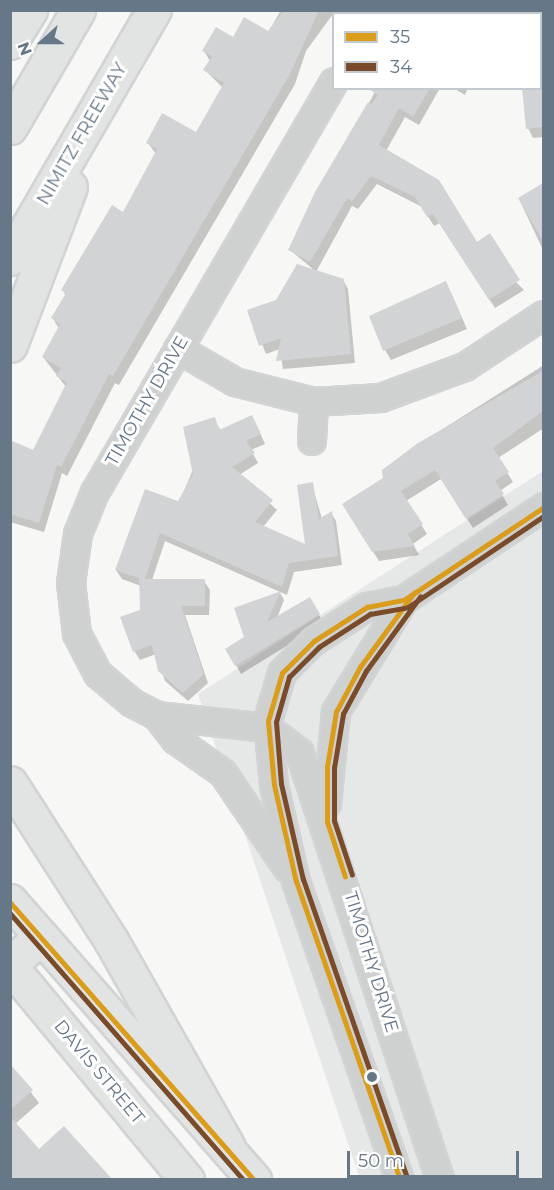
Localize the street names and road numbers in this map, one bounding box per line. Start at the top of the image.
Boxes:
street label: NIMITZ FREEWAY [32,59,132,209]
street label: TIMOTHY DRIVE [101,332,193,470]
street label: TIMOTHY DRIVE [339,889,403,1035]
street label: DAVIS STREET [49,1016,149,1128]

